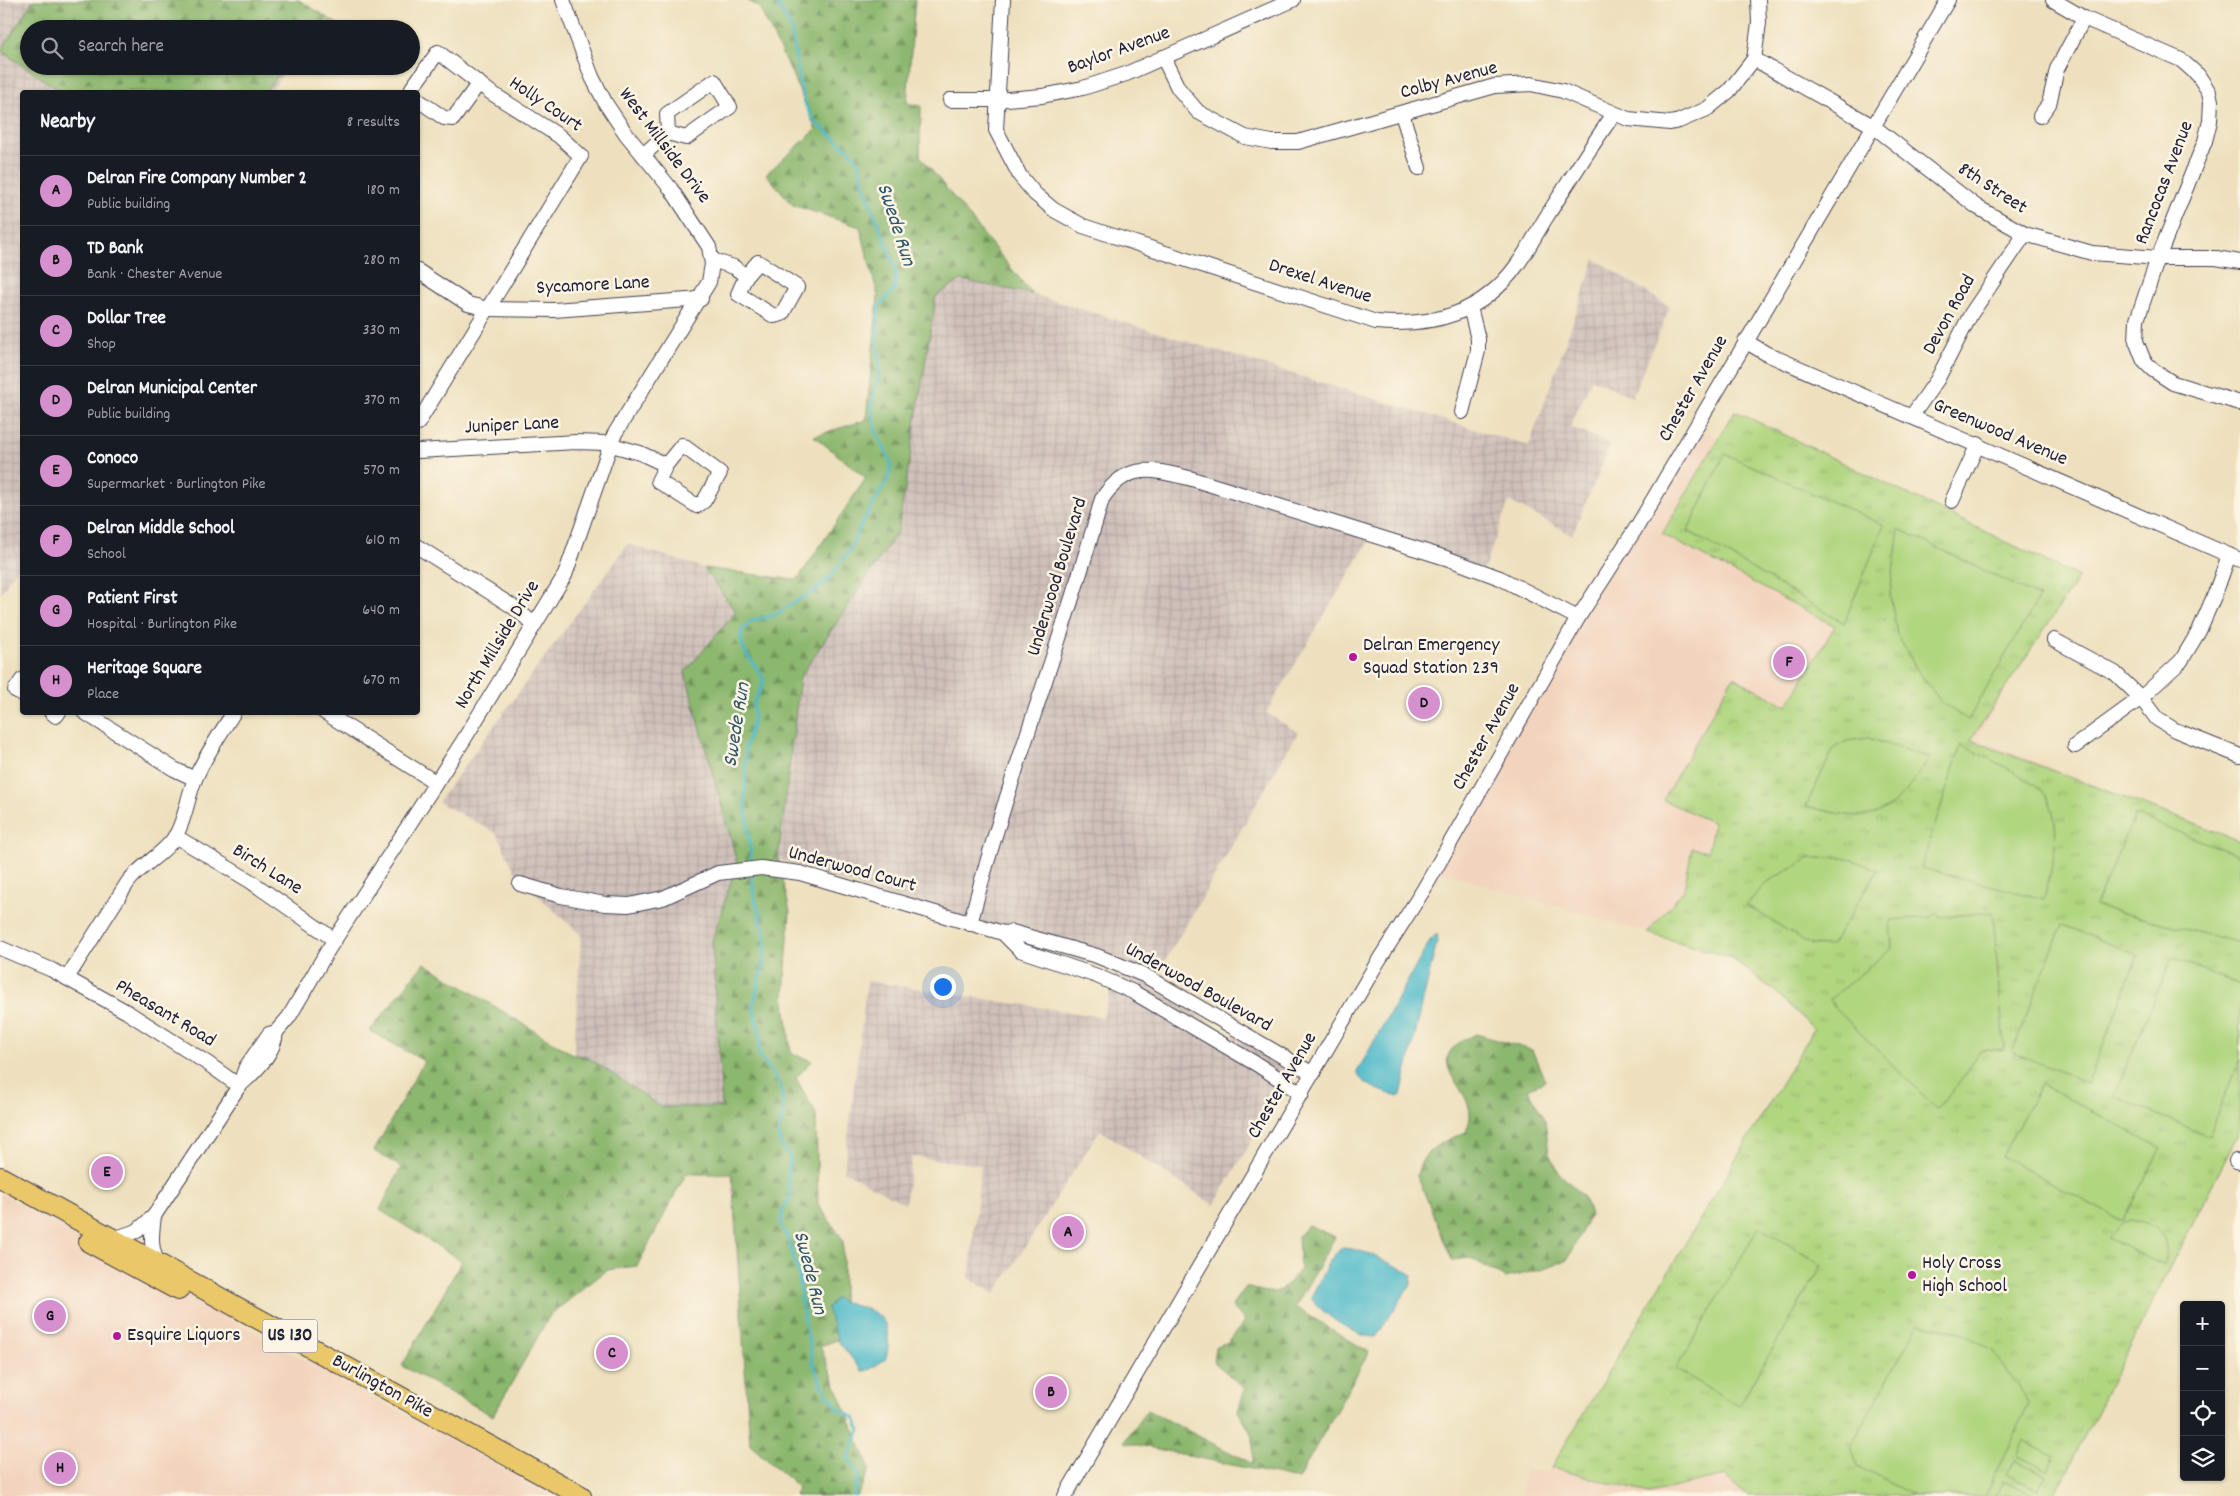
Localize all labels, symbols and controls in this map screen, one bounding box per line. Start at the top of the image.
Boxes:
street label: Baylor Avenue [1064,19,1174,83]
search box [20,20,420,75]
icon: search [38,34,66,62]
text: Search here [78,34,164,61]
street label: Colby Avenue [1397,55,1501,107]
street label: Holly Court [503,70,587,140]
street label: West Millside Drive [611,82,717,210]
text: Nearby [40,108,95,138]
text: 8 results [347,111,400,134]
street label: Rancocas Avenue [2129,117,2202,249]
street label: 8th Street [1952,156,2032,222]
text: Delran Fire Company Number 2 [87,166,307,193]
text: A [52,179,60,202]
text: 180 m [367,179,400,202]
water label: Swede Run [868,180,923,271]
text: Public building [87,193,170,216]
text: TD Bank [87,236,143,263]
text: B [52,249,60,272]
text: 280 m [363,249,400,272]
street label: Drexel Avenue [1265,252,1375,312]
text: Bank · Chester Avenue [87,263,222,286]
street label: Sycamore Lane [536,269,651,303]
street label: Devon Road [1917,270,1983,360]
text: Dollar Tree [87,306,166,333]
text: C [52,319,60,342]
text: 330 m [362,319,400,342]
street label: Chester Avenue [1652,330,1736,448]
text: Shop [87,333,116,356]
text: Delran Municipal Center [87,376,257,403]
text: D [52,389,60,412]
text: 370 m [363,389,400,412]
street label: Greenwood Avenue [1928,392,2072,474]
text: Public building [87,403,170,426]
street label: Juniper Lane [464,410,560,442]
text: Conoco [87,446,138,473]
text: E [52,459,60,482]
text: 570 m [363,459,400,482]
text: Supermarket · Burlington Pike [87,473,266,496]
street label: Underwood Boulevard [1021,494,1095,660]
text: Delran Middle School [87,516,235,543]
text: F [52,529,60,552]
text: 610 m [365,529,400,552]
text: School [87,543,126,566]
street label: North Millside Drive [449,575,548,715]
text: Patient First [87,586,178,613]
text: G [52,599,60,622]
text: 640 m [362,599,400,622]
text: Hospital · Burlington Pike [87,613,237,636]
place label: Delran Emergency Squad Station 239 [1363,632,1500,683]
pin: F [1773,643,1805,681]
marker: Delran Emergency Squad Station 239 [1347,651,1359,663]
text: Heritage Square [87,656,202,683]
text: H [52,669,60,692]
text: 670 m [363,669,400,692]
street label: Chester Avenue [1446,678,1528,796]
water label: Swede Run [717,679,760,769]
text: Place [87,683,119,706]
pin: D [1408,684,1440,722]
street label: Birch Lane [227,837,308,903]
street label: Underwood Court [785,839,919,901]
street label: Underwood Boulevard [1119,936,1277,1040]
street label: Pheasant Road [109,973,221,1055]
your location [930,974,956,1000]
street label: Chester Avenue [1241,1027,1325,1145]
pin: E [91,1153,123,1191]
pin: A [1052,1213,1084,1251]
water label: Swede Run [784,1228,834,1319]
place label: Holy Cross High School [1922,1250,2007,1301]
marker: Holy Cross High School [1906,1269,1918,1281]
pin: G [34,1297,66,1335]
map controls [2180,1301,2225,1481]
button: + [2180,1301,2225,1346]
road number: US 130 [262,1320,318,1352]
place label: Esquire Liquors [127,1322,241,1350]
marker: Esquire Liquors [111,1330,123,1342]
pin: C [596,1334,628,1372]
button: − [2180,1346,2225,1391]
street label: Burlington Pike [326,1348,438,1426]
pin: B [1035,1373,1067,1411]
button: locate [2180,1391,2225,1436]
button: layers [2180,1436,2225,1481]
pin: H [44,1449,76,1487]

